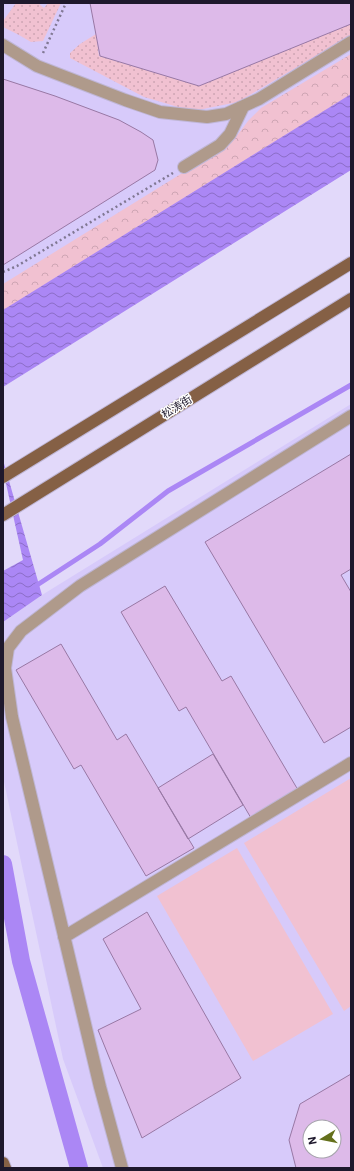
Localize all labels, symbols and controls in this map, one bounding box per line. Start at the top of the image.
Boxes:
street label: 松涛街 [160,393,194,421]
north arrow [302,1119,342,1159]
text: N [306,1135,320,1146]

